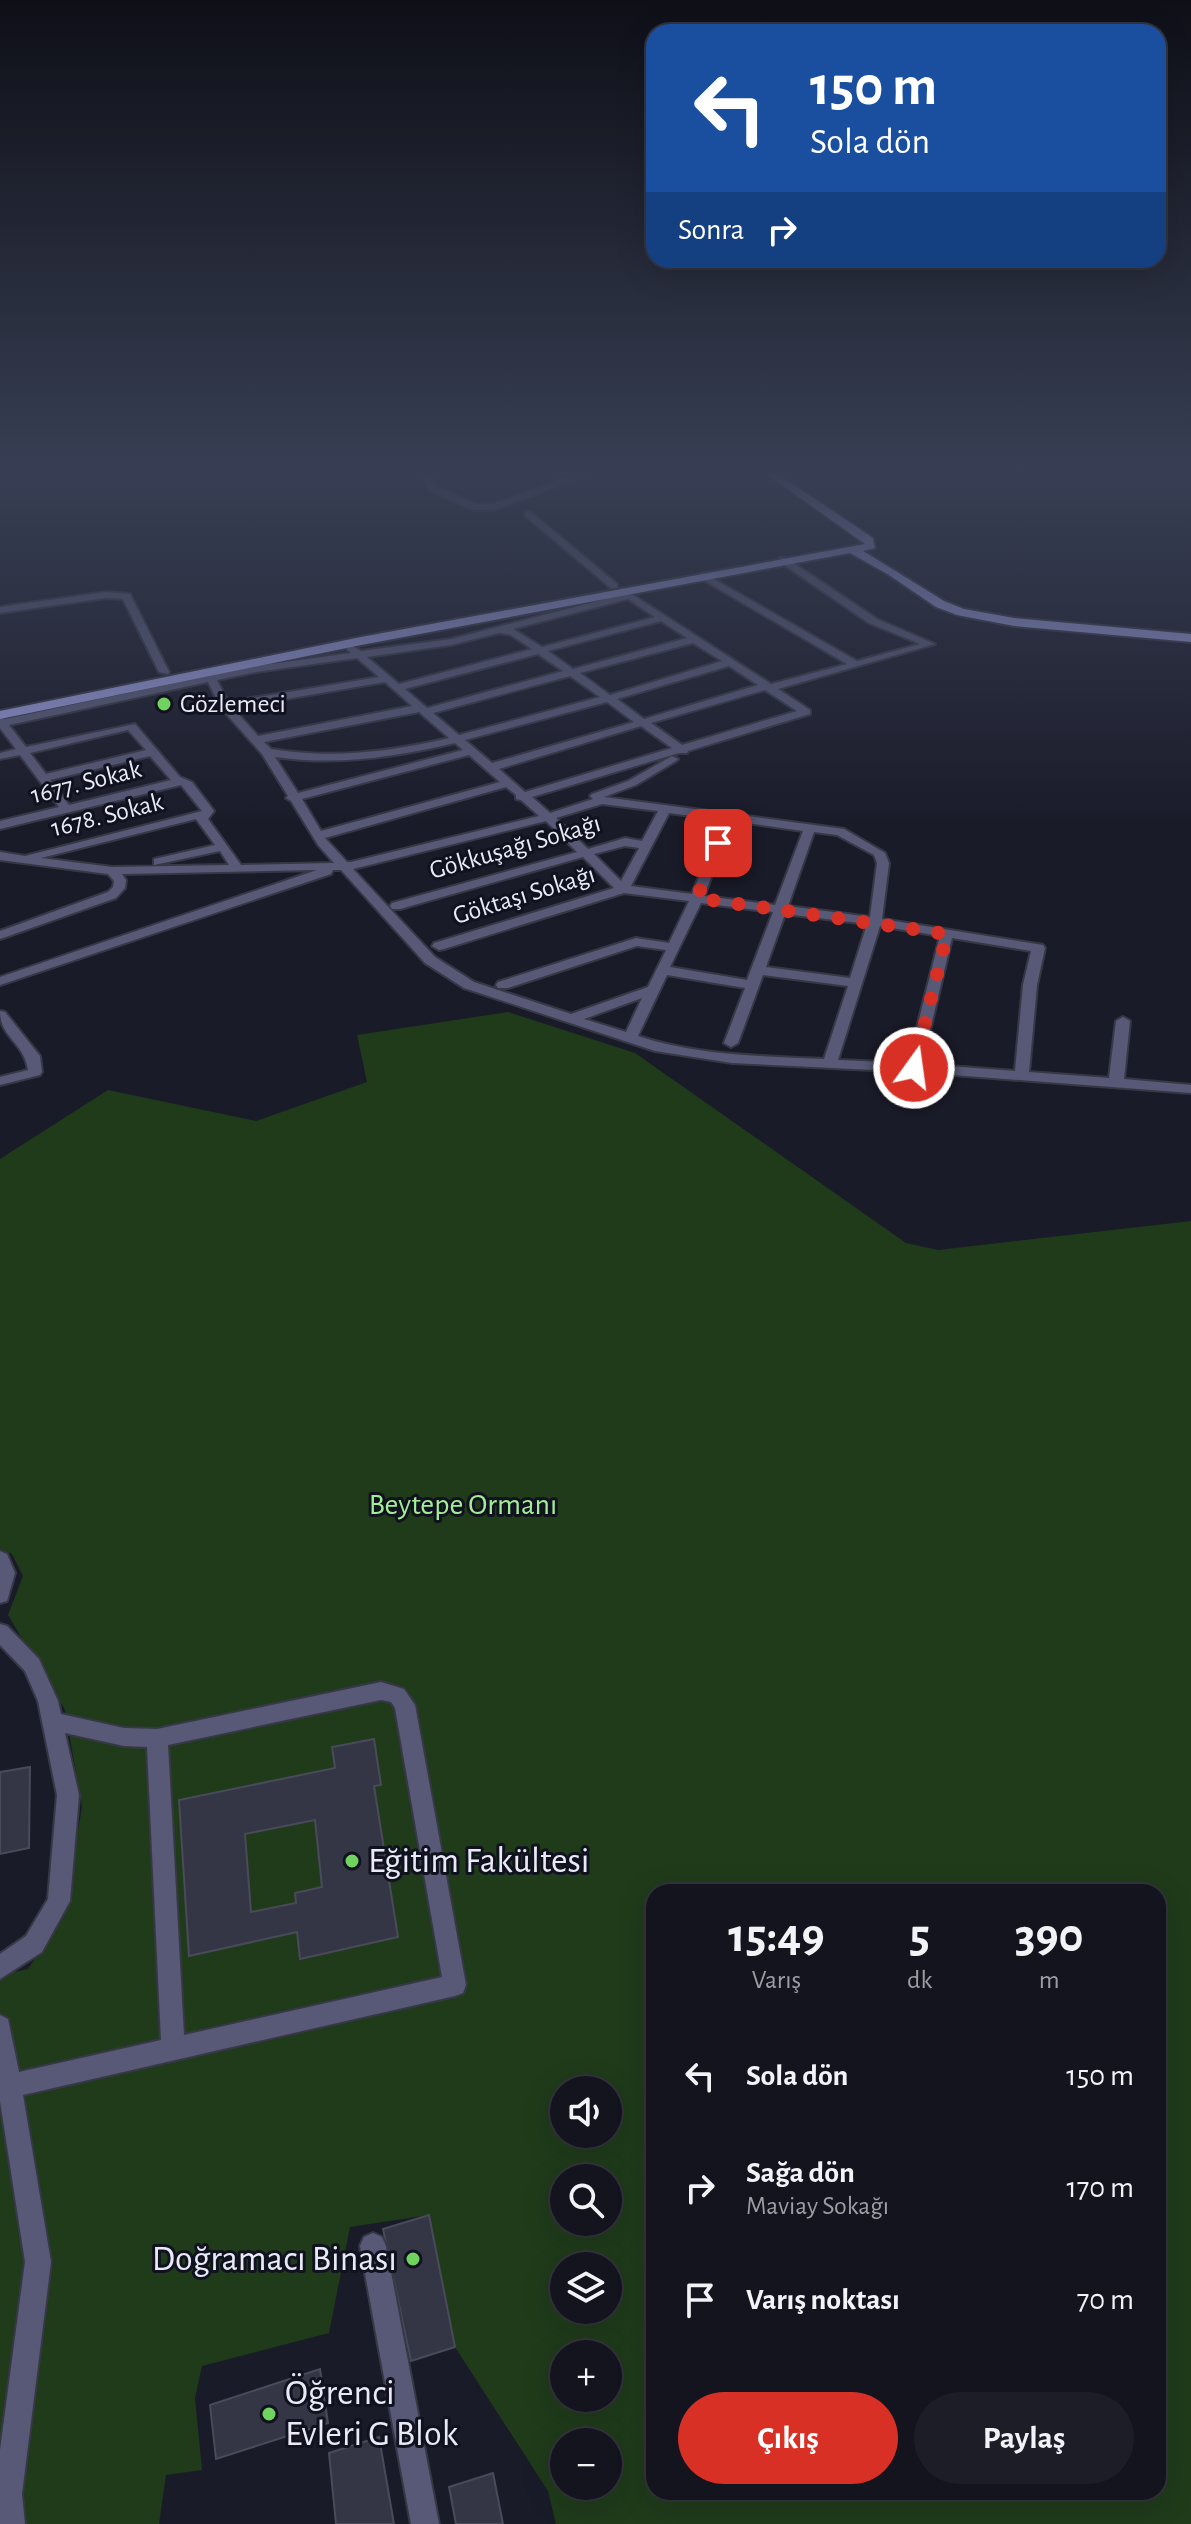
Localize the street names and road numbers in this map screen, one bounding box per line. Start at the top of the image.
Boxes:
street label: 1677. Sokak [28,756,144,808]
street label: 1678. Sokak [48,789,166,841]
street label: Gökkuşağı Sokağı [427,810,603,884]
street label: Göktaşı Sokağı [450,861,598,929]

